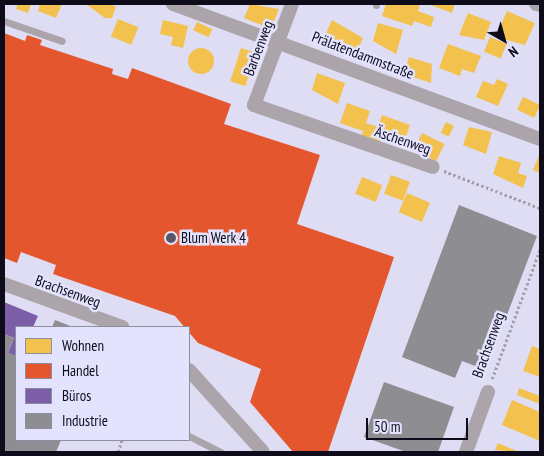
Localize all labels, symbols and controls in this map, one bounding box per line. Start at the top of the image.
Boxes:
north arrow [479,15,529,65]
street label: Barbenweg [239,18,277,78]
street label: Prälatendammstraße [310,27,416,83]
text: N [505,42,522,61]
street label: Äschenweg [373,122,433,158]
place label: Blum Werk 4 [181,229,247,247]
marker: Blum Werk 4 [165,232,177,244]
street label: Brachsenweg [33,271,103,311]
street label: Brachsenweg [468,310,508,380]
legend [15,326,190,441]
text: Wohnen [62,336,104,355]
text: Handel [62,361,99,380]
text: Büros [62,386,91,405]
scale bar [369,408,472,440]
text: Industrie [62,411,108,430]
text: 50 m [374,417,400,436]

